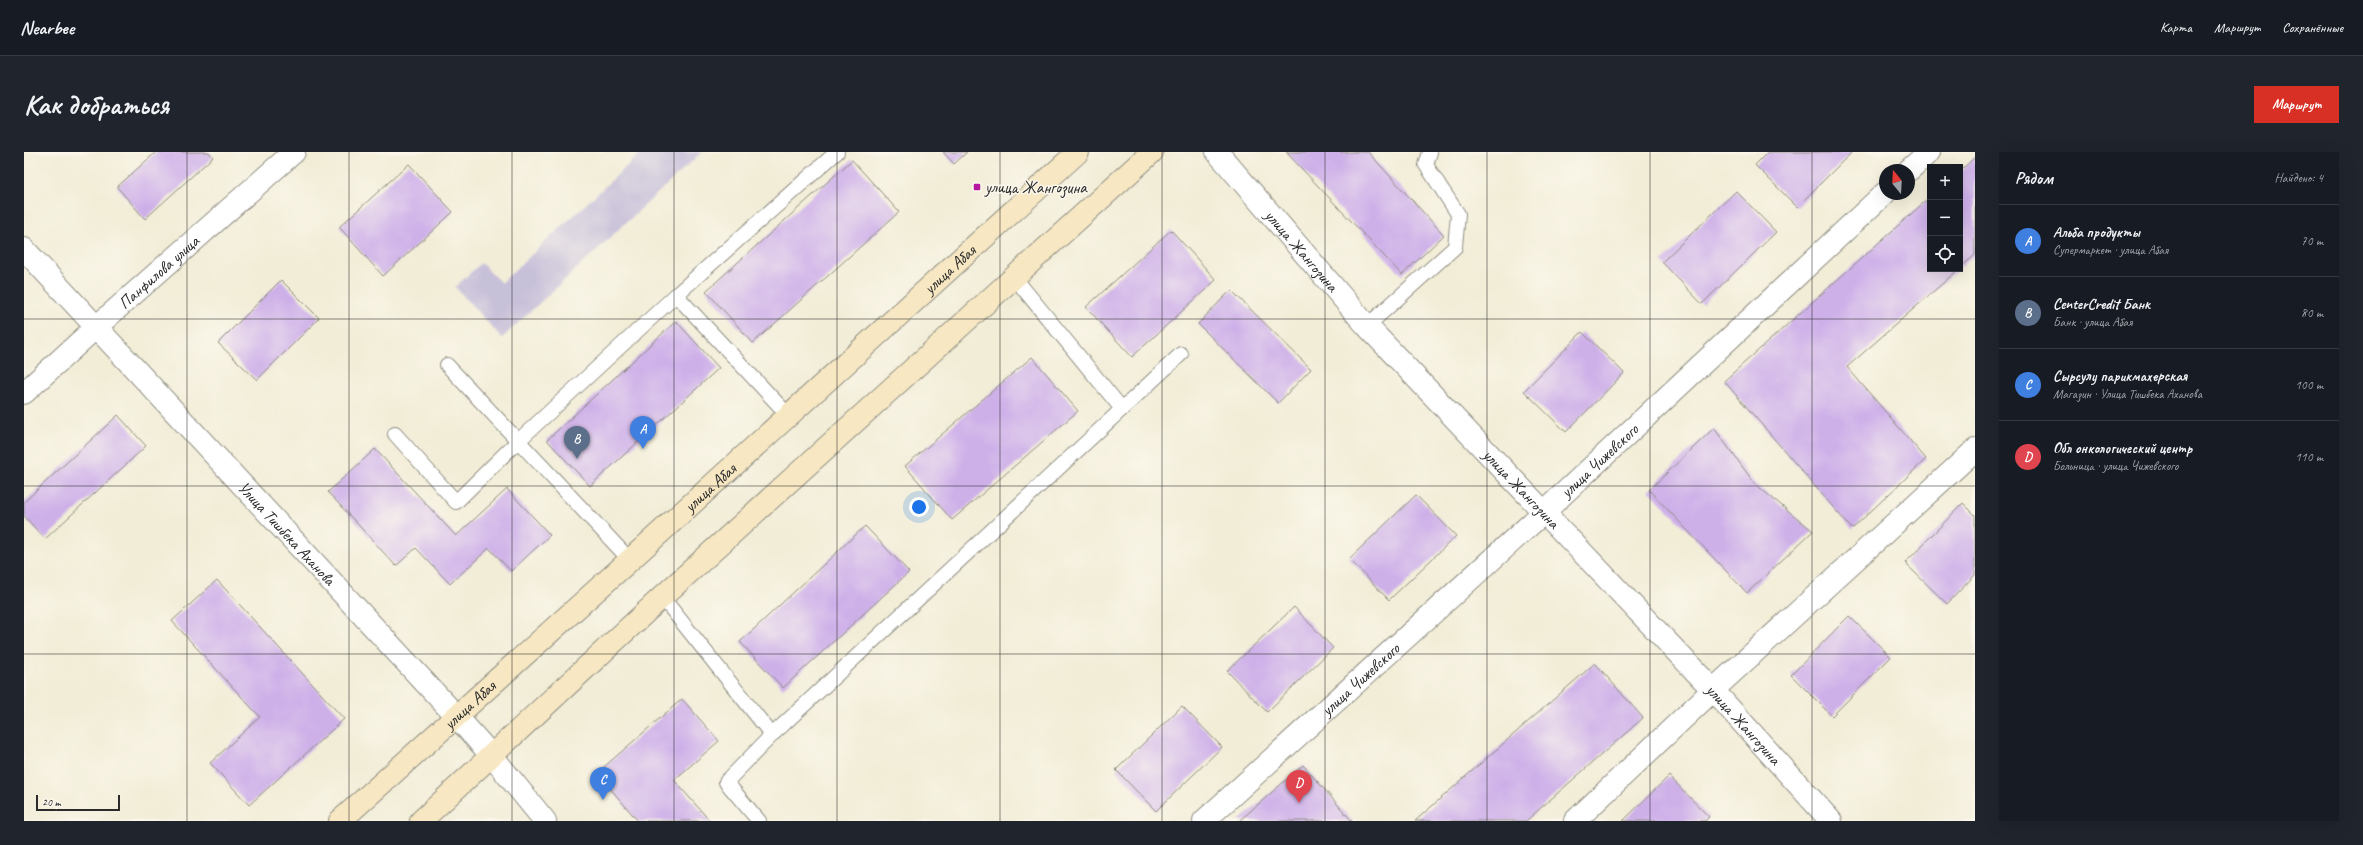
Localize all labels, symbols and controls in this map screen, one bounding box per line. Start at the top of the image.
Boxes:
text: Nearbee [20,16,74,40]
text: Карта [2160,19,2192,36]
text: Маршрут [2214,19,2260,36]
text: Сохранённые [2282,19,2343,36]
button: Маршрут [2254,86,2339,123]
text: Как добраться [24,87,169,122]
north arrow [1879,164,1915,200]
map controls [1927,164,1963,272]
button: + [1927,164,1963,200]
text: Рядом [2015,168,2053,189]
text: Найдено: 4 [2275,170,2323,186]
place label: улица Жангозина [984,177,1088,199]
marker: улица Жангозина [972,182,982,192]
button: − [1927,200,1963,236]
street label: улица Жангозина [1260,204,1344,297]
text: Альба продукты [2053,223,2140,242]
street label: Панфилова улица [114,230,204,313]
text: A [2025,233,2031,249]
text: 70 m [2301,233,2323,249]
button: locate [1927,236,1963,272]
street label: улица Абая [918,239,981,299]
text: Супермаркет · улица Абая [2053,242,2168,258]
text: CenterCredit Банк [2053,295,2150,314]
text: B [2025,305,2031,321]
text: 80 m [2301,305,2323,321]
text: Банк · улица Абая [2053,314,2132,330]
text: Сырсулу парикмахерская [2053,367,2187,386]
text: C [2025,377,2031,393]
text: 100 m [2295,377,2323,393]
text: Магазин · Улица Тишбека Аханова [2053,386,2202,402]
pin: A [630,416,656,449]
street label: улица Чижевского [1555,418,1643,503]
pin: B [564,426,590,459]
text: Обл онкологический центр [2053,439,2192,458]
street label: улица Жангозина [1478,444,1565,534]
text: D [2024,449,2032,465]
text: 110 m [2295,449,2323,465]
street label: улица Абая [679,457,741,517]
text: Больница · улица Чижевского [2053,458,2178,474]
street label: Улица Тишбека Аханова [234,477,341,590]
your location [909,497,929,517]
street label: улица Чижевского [1316,637,1405,721]
street label: улица Абая [438,675,501,734]
street label: улица Жангозина [1701,678,1787,770]
pin: C [590,767,616,800]
pin: D [1286,770,1312,803]
scale bar [36,793,120,812]
text: 20 m [42,795,61,809]

